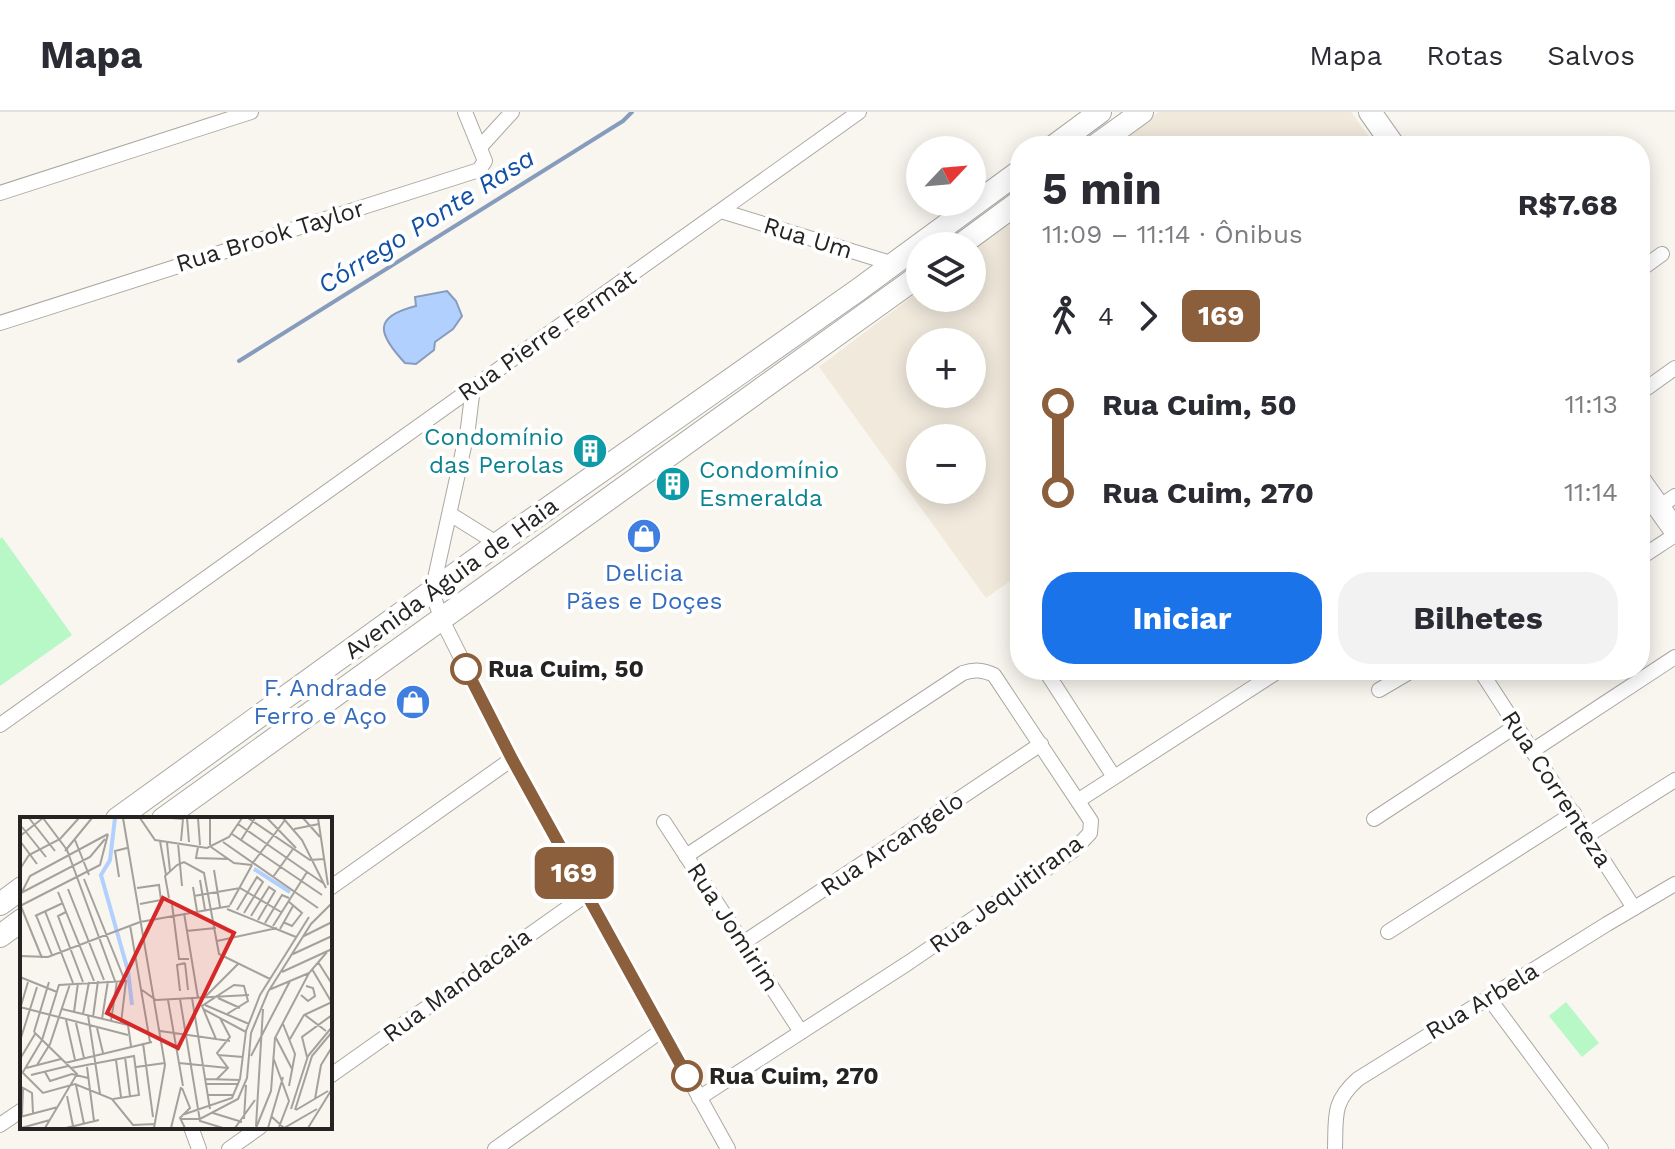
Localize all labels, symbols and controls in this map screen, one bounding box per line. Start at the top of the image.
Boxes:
text: Mapa [40,33,142,77]
text: Mapa [1309,39,1382,72]
text: Rotas [1426,39,1503,72]
text: Salvos [1547,39,1635,72]
north arrow [906,136,986,216]
map controls [906,136,986,504]
water label: Córrego Ponte Rasa [312,142,540,300]
text: 5 min [1042,163,1162,215]
text: R$7.68 [1518,187,1618,222]
street label: Rua Brook Taylor [173,194,368,278]
street label: Rua Um [760,211,856,265]
text: 11:09 – 11:14 · Ônibus [1042,219,1303,249]
button: layers [906,232,986,312]
street label: Rua Pierre Fermat [453,263,641,407]
icon: walk [1042,294,1086,338]
icon: forward [1126,294,1170,338]
text: 169 [1198,299,1244,332]
text: 4 [1098,301,1114,331]
button: + [906,328,986,408]
text: Rua Cuim, 50 [1102,387,1297,422]
text: 11:13 [1565,389,1618,419]
place label: Condomínio das Perolas [424,423,564,479]
button: − [906,424,986,504]
building icon: Condomínio das Perolas [571,432,609,470]
place label: Condomínio Esmeralda [699,456,839,512]
building icon: Condomínio Esmeralda [654,465,692,503]
text: Rua Cuim, 270 [1102,475,1314,510]
text: 11:14 [1564,477,1618,507]
street label: Avenida Águia de Haia [339,491,563,665]
shop icon: Delicia Pães e Doçes [625,517,663,555]
place label: Delicia Pães e Doçes [566,559,722,615]
button: Iniciar [1042,572,1322,664]
button: Bilhetes [1338,572,1618,664]
marker: Rua Cuim, 50 [451,654,481,684]
place label: Rua Cuim, 50 [488,655,644,683]
place label: F. Andrade Ferro e Aço [254,674,387,730]
shop icon: F. Andrade Ferro e Aço [394,683,432,721]
street label: Rua Correnteza [1496,706,1618,872]
street label: Rua Arcangelo [815,786,969,902]
inset map [20,817,332,1129]
street label: Rua Jequitirana [924,829,1088,959]
line badge: 169 [528,847,620,899]
text: 169 [551,856,597,889]
street label: Rua Jomirim [681,858,785,996]
street label: Rua Mandacaia [378,922,536,1048]
street label: Rua Arbela [1421,956,1543,1046]
marker: Rua Cuim, 270 [672,1061,702,1091]
place label: Rua Cuim, 270 [709,1062,879,1090]

